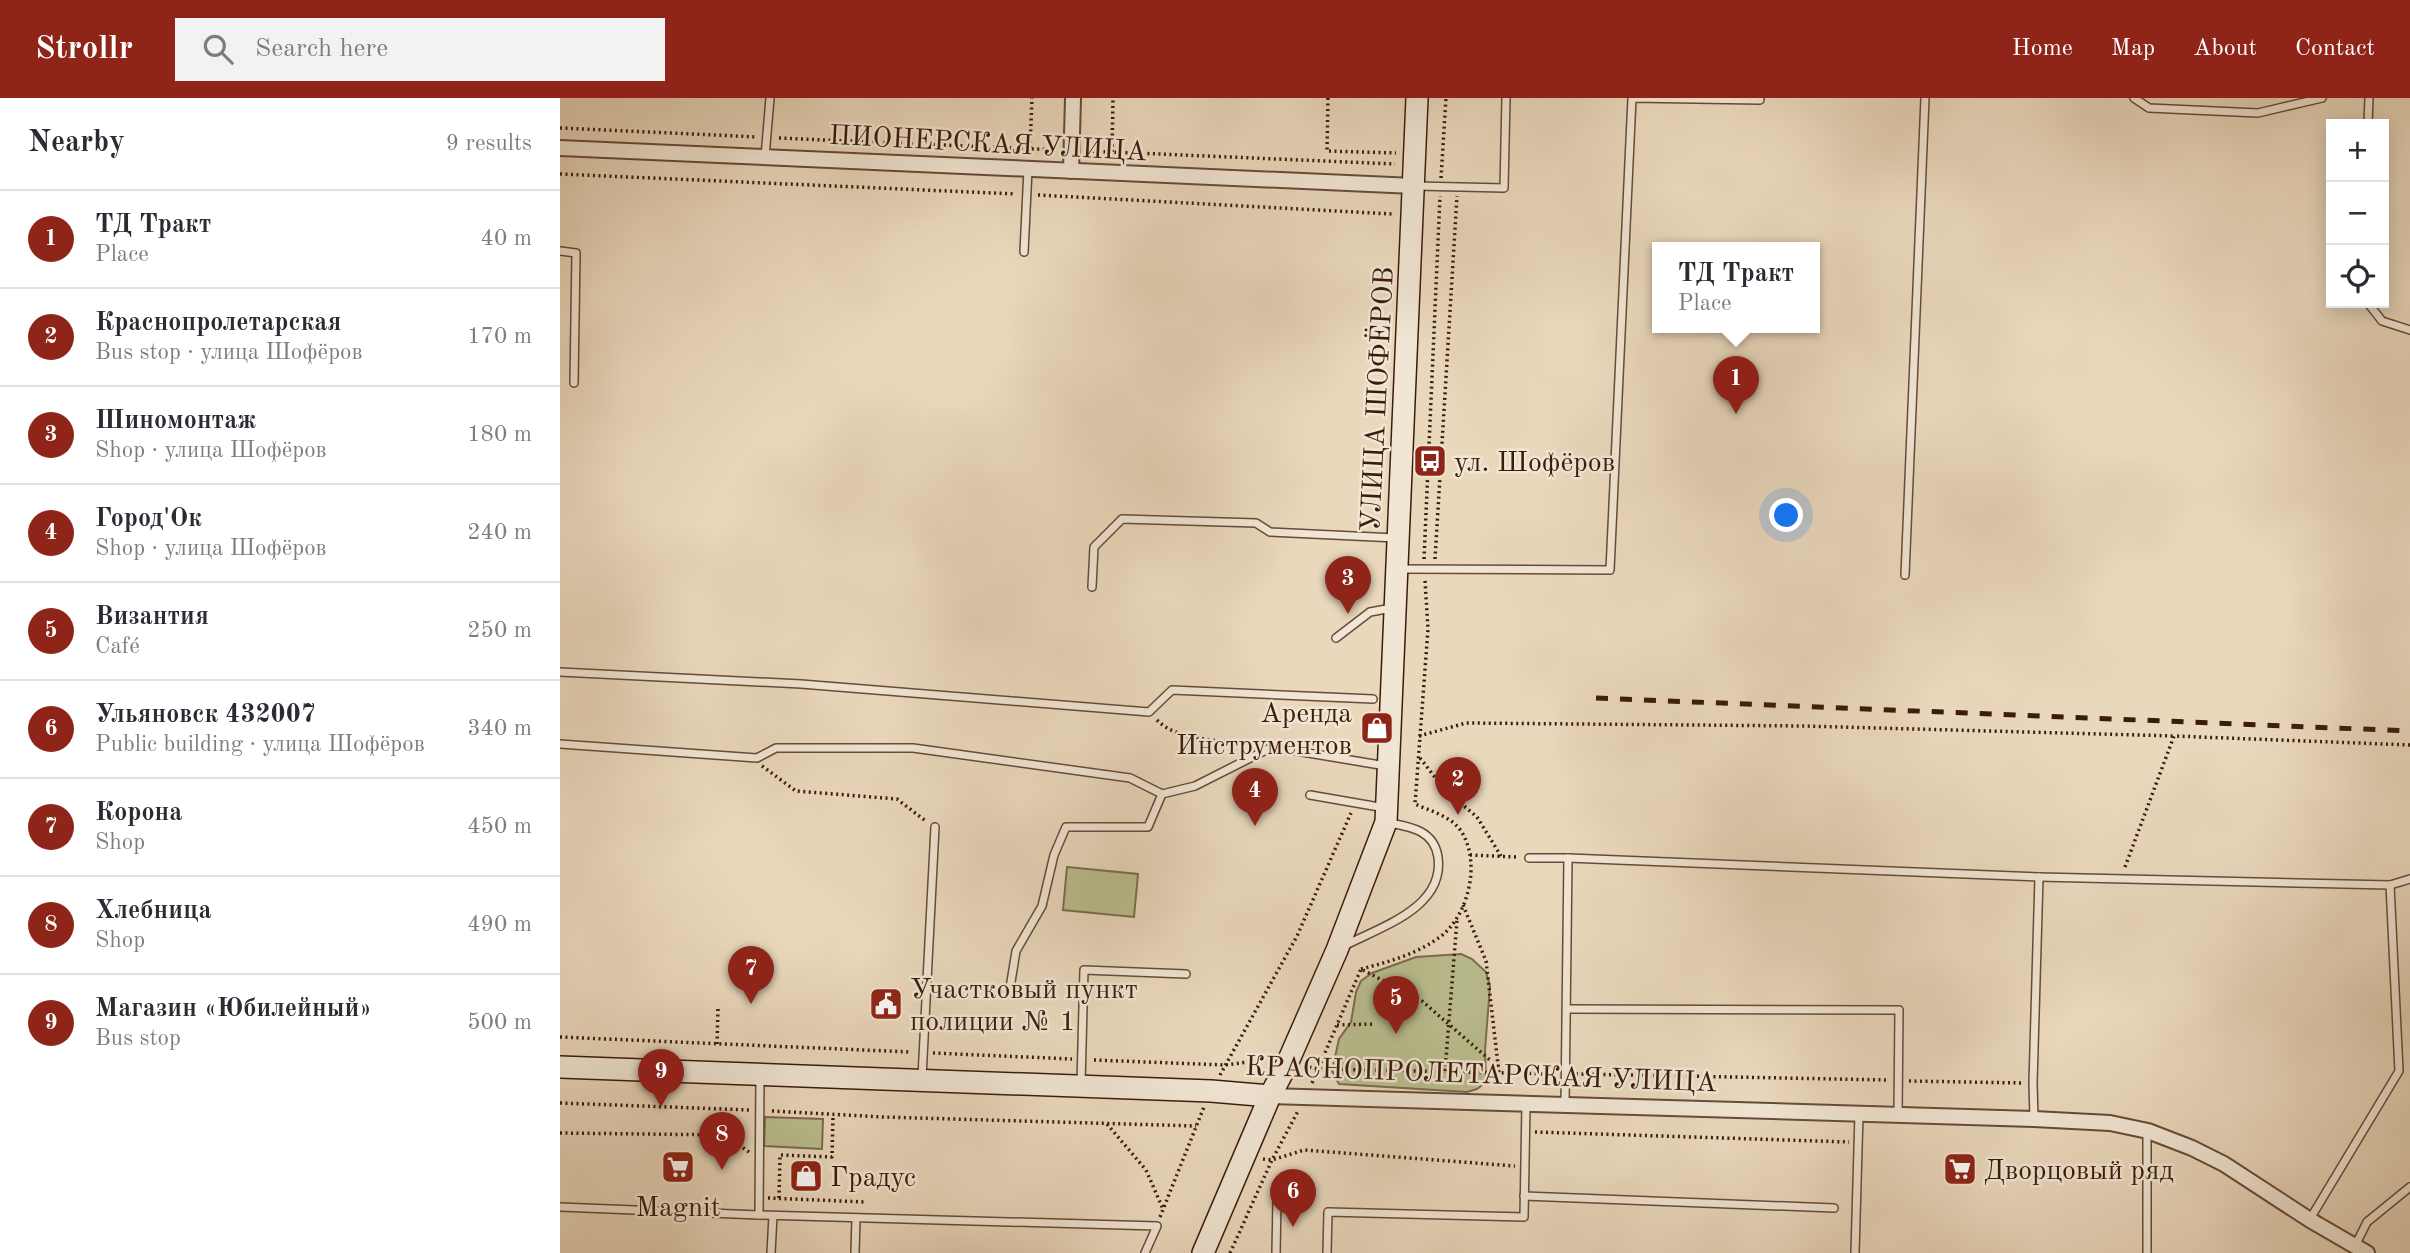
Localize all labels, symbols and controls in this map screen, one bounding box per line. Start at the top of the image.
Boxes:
search box [175,18,665,81]
icon: search [199,30,237,68]
text: Strollr [35,33,133,66]
text: Search here [255,36,388,62]
text: Home [2012,37,2073,61]
text: Map [2111,37,2155,61]
text: About [2193,37,2257,61]
text: Contact [2295,37,2375,61]
map controls [2326,119,2389,308]
button: + [2326,119,2389,182]
street label: ПИОНЕРСКАЯ УЛИЦА [828,123,1148,167]
text: Nearby [28,128,125,158]
text: 9 results [446,132,532,155]
button: − [2326,182,2389,245]
text: ТД Тракт [95,212,211,238]
text: 1 [44,227,58,250]
text: 40 m [481,227,532,250]
popup [1652,242,1820,333]
text: Place [95,243,149,266]
button: locate [2326,245,2389,308]
text: ТД Тракт [1678,261,1794,287]
street label: УЛИЦА ШОФЁРОВ [1354,266,1400,532]
text: Place [1678,292,1732,315]
text: Краснопролетарская [95,310,341,336]
text: 2 [44,325,58,348]
text: 170 m [467,325,532,348]
text: Bus stop · улица Шофёров [95,341,363,364]
pin: 1 [1713,356,1759,414]
text: Шиномонтаж [95,408,256,434]
text: 3 [44,423,58,446]
text: 180 m [467,423,532,446]
text: Shop · улица Шофёров [95,439,327,462]
bus stop icon: ул. Шофёров [1411,442,1449,480]
place label: ул. Шофёров [1454,450,1615,478]
your location [1769,498,1803,532]
text: Город'Ок [95,506,202,532]
text: 4 [44,521,58,544]
text: 240 m [467,521,532,544]
text: Shop · улица Шофёров [95,537,327,560]
pin: 3 [1325,556,1371,614]
text: Византия [95,604,209,630]
text: 5 [44,619,58,642]
text: 250 m [467,619,532,642]
text: Café [95,635,140,658]
place label: Аренда Инструментов [1176,701,1352,761]
text: Ульяновск 432007 [95,702,316,728]
shop icon: Аренда Инструментов [1358,709,1396,747]
text: 6 [44,717,58,740]
text: 340 m [467,717,532,740]
text: Public building · улица Шофёров [95,733,425,756]
pin: 2 [1435,757,1481,815]
pin: 4 [1232,768,1278,826]
text: Корона [95,800,182,826]
text: 7 [44,815,58,838]
text: 450 m [467,815,532,838]
text: Shop [95,831,145,854]
text: Хлебница [95,898,212,924]
text: 8 [44,913,58,936]
text: 490 m [467,913,532,936]
text: Shop [95,929,145,952]
pin: 7 [728,946,774,1004]
pin: 5 [1373,976,1419,1034]
place label: Участковый пункт полиции № 1 [910,977,1138,1037]
public building icon: Участковый пункт полиции № 1 [867,985,905,1023]
text: Магазин «Юбилейный» [95,996,372,1022]
text: 9 [44,1011,58,1034]
text: 500 m [467,1011,532,1034]
text: Bus stop [95,1027,181,1050]
pin: 9 [638,1049,684,1107]
street label: КРАСНОПРОЛЕТАРСКАЯ УЛИЦА [1245,1054,1717,1098]
pin: 8 [699,1112,745,1170]
supermarket icon: Magnit [659,1148,697,1186]
supermarket icon: Дворцовый ряд [1941,1150,1979,1188]
shop icon: Градус [787,1157,825,1195]
place label: Дворцовый ряд [1984,1158,2174,1186]
place label: Градус [830,1165,916,1193]
pin: 6 [1270,1169,1316,1227]
place label: Magnit [636,1195,720,1223]

